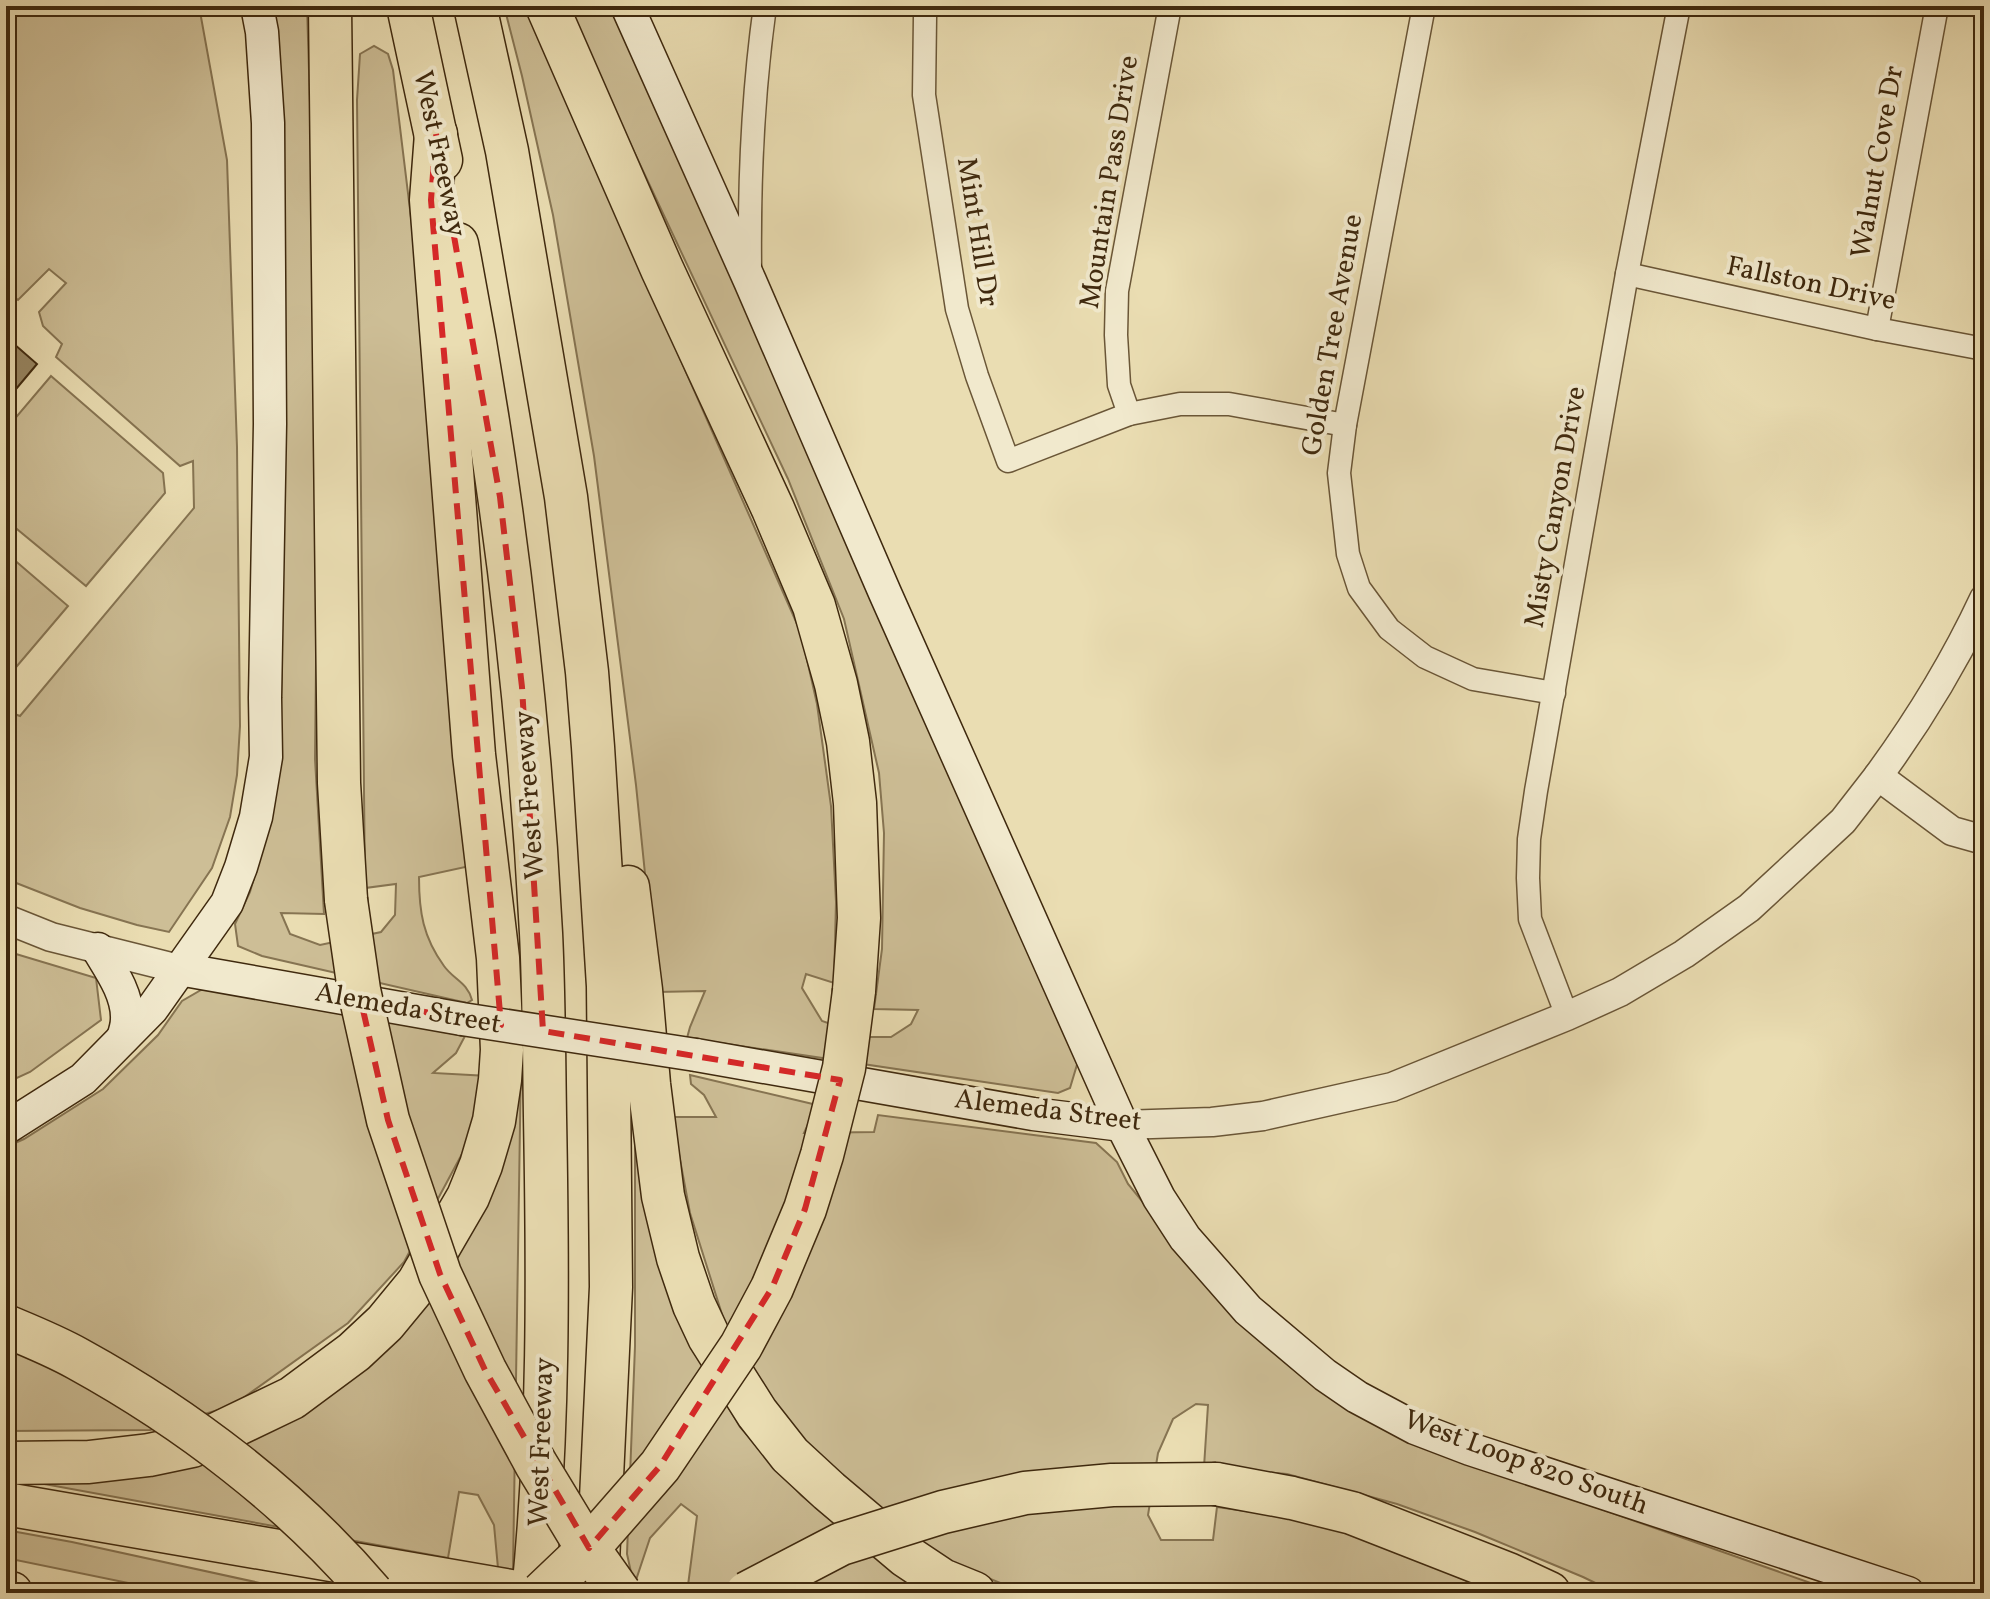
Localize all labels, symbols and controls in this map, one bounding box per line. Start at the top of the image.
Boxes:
street label: Mountain Pass Drive [1071,53,1149,311]
street label: Walnut Cove Dr [1842,62,1914,261]
street label: West Freeway [402,67,476,241]
street label: Mint Hill Dr [946,155,1008,310]
street label: Golden Tree Avenue [1293,211,1373,459]
street label: Fallston Drive [1723,247,1899,321]
street label: Misty Canyon Drive [1516,383,1596,631]
street label: West Freeway [505,709,555,881]
street label: Alemeda Street [312,973,504,1045]
street label: Alemeda Street [952,1080,1144,1142]
street label: West Freeway [520,1357,564,1527]
street label: West Loop 820 South [1398,1401,1654,1525]

